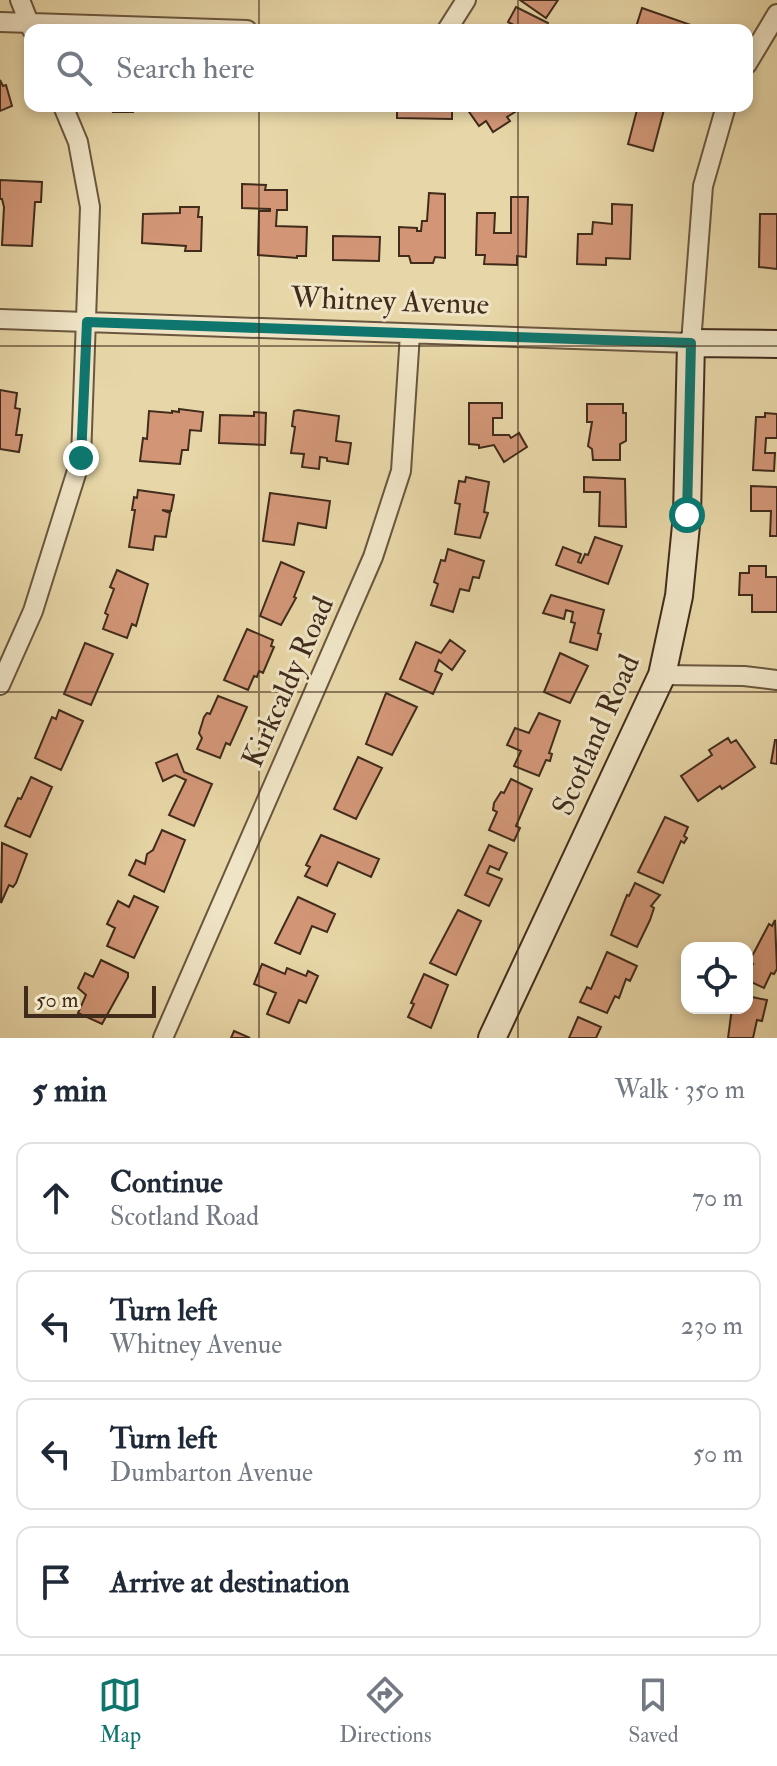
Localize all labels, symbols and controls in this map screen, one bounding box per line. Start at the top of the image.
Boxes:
search box [24,24,753,112]
icon: search [52,46,96,90]
text: Search here [116,50,255,87]
street label: Whitney Avenue [289,279,490,323]
route end [63,440,99,476]
route start [669,497,705,533]
street label: Kirkcaldy Road [234,591,342,773]
street label: Scotland Road [544,649,648,821]
map controls [681,942,753,1014]
button: locate [681,942,753,1014]
scale bar [24,982,156,1018]
text: 50 m [36,986,78,1014]
text: 5 min [32,1069,107,1112]
text: Walk · 350 m [615,1074,745,1106]
text: Continue [110,1164,223,1201]
icon: ahead [34,1176,78,1220]
text: 70 m [692,1182,743,1214]
text: Scotland Road [110,1201,259,1233]
text: Turn left [110,1292,217,1329]
icon: left [34,1304,78,1348]
text: 230 m [681,1310,743,1342]
text: Whitney Avenue [110,1329,282,1361]
text: Turn left [110,1420,217,1457]
icon: left [34,1432,78,1476]
text: 50 m [693,1438,743,1470]
text: Dumbarton Avenue [110,1457,313,1489]
icon: arrive [34,1560,78,1604]
text: Arrive at destination [110,1564,350,1601]
tab: Map [98,1673,142,1749]
tab: Directions [339,1673,432,1749]
tab: Saved [628,1673,679,1749]

